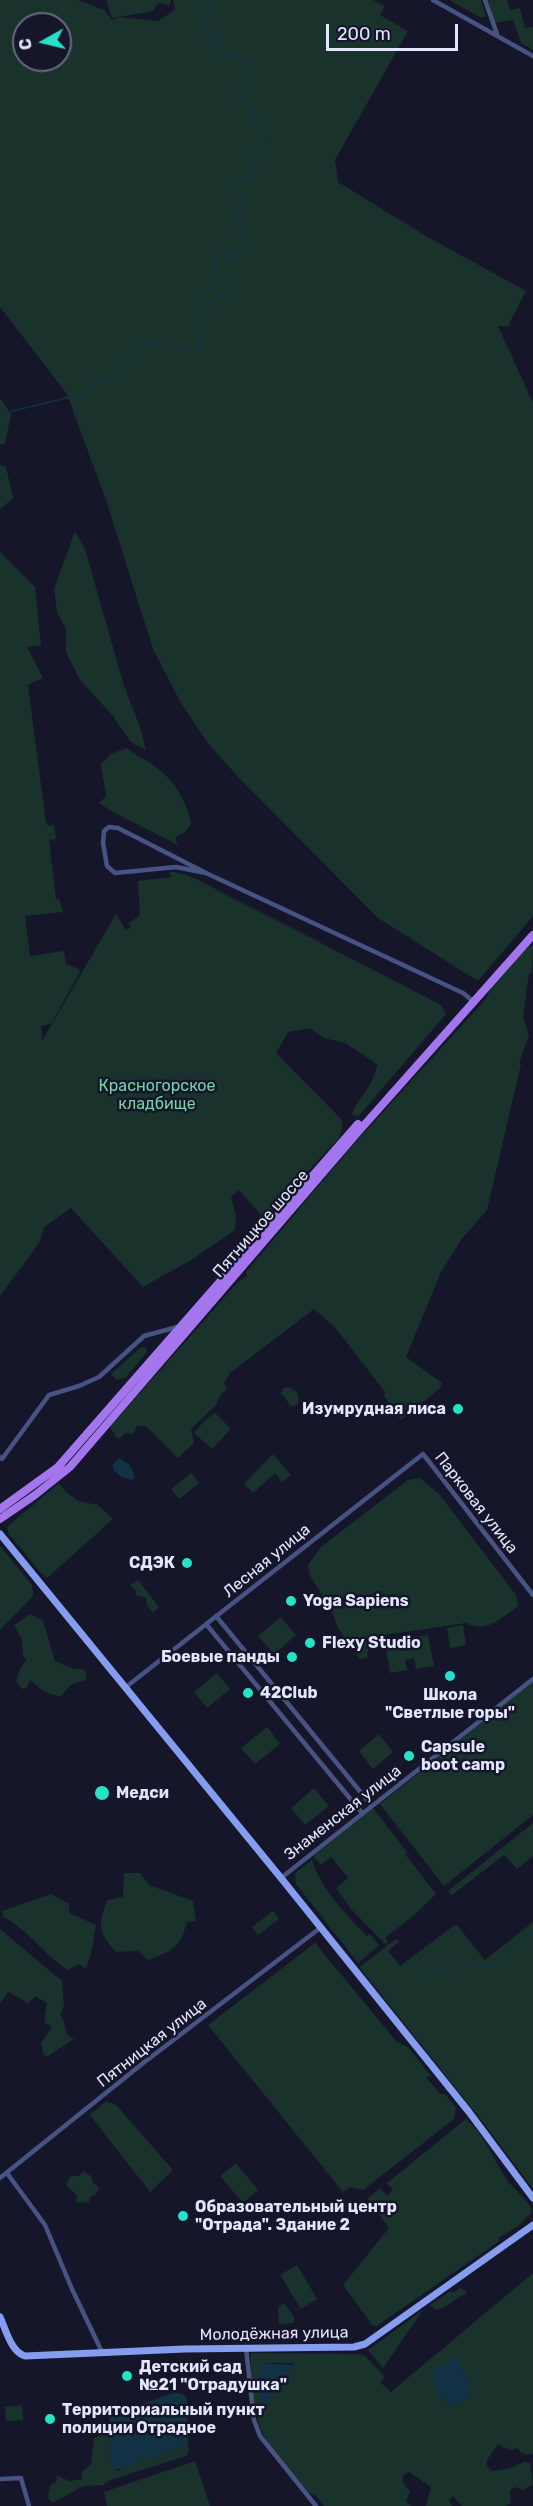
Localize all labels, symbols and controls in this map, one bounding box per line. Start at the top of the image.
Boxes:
north arrow [12,12,72,72]
scale bar [329,12,461,50]
text: 200 m [337,23,391,45]
text: С [15,37,36,51]
park label: Красногорское кладбище [99,1076,215,1114]
street label: Пятницкое шоссе [209,1166,313,1282]
place label: Изумрудная лиса [302,1399,446,1419]
marker: Изумрудная лиса [451,1402,465,1416]
street label: Парковая улица [430,1448,522,1558]
street label: Лесная улица [220,1520,314,1602]
place label: СДЭК [129,1553,175,1573]
marker: СДЭК [180,1556,194,1570]
place label: Yoga Sapiens [303,1591,409,1611]
marker: Yoga Sapiens [284,1594,298,1608]
place label: Flexy Studio [322,1633,421,1653]
marker: Flexy Studio [303,1636,317,1650]
place label: Боевые панды [161,1647,280,1667]
marker: Боевые панды [285,1650,299,1664]
marker: Школа "Светлые горы" [443,1669,457,1683]
place label: 42Club [260,1683,317,1703]
place label: Школа "Светлые горы" [385,1685,515,1723]
marker: 42Club [241,1686,255,1700]
place label: Capsule boot camp [421,1737,505,1775]
marker: Capsule boot camp [402,1749,416,1763]
street label: Знаменская улица [281,1761,405,1865]
place label: Медси [116,1783,169,1803]
marker: Медси [93,1784,111,1802]
street label: Пятницкая улица [93,1994,211,2092]
place label: Образовательный центр "Отрада". Здание 2 [195,2197,397,2235]
marker: Образовательный центр "Отрада". Здание 2 [176,2209,190,2223]
street label: Молодёжная улица [199,2323,349,2345]
place label: Детский сад №21 "Отрадушка" [139,2357,287,2395]
marker: Детский сад №21 "Отрадушка" [120,2369,134,2383]
place label: Территориальный пункт полиции Отрадное [62,2400,264,2438]
marker: Территориальный пункт полиции Отрадное [43,2412,57,2426]

